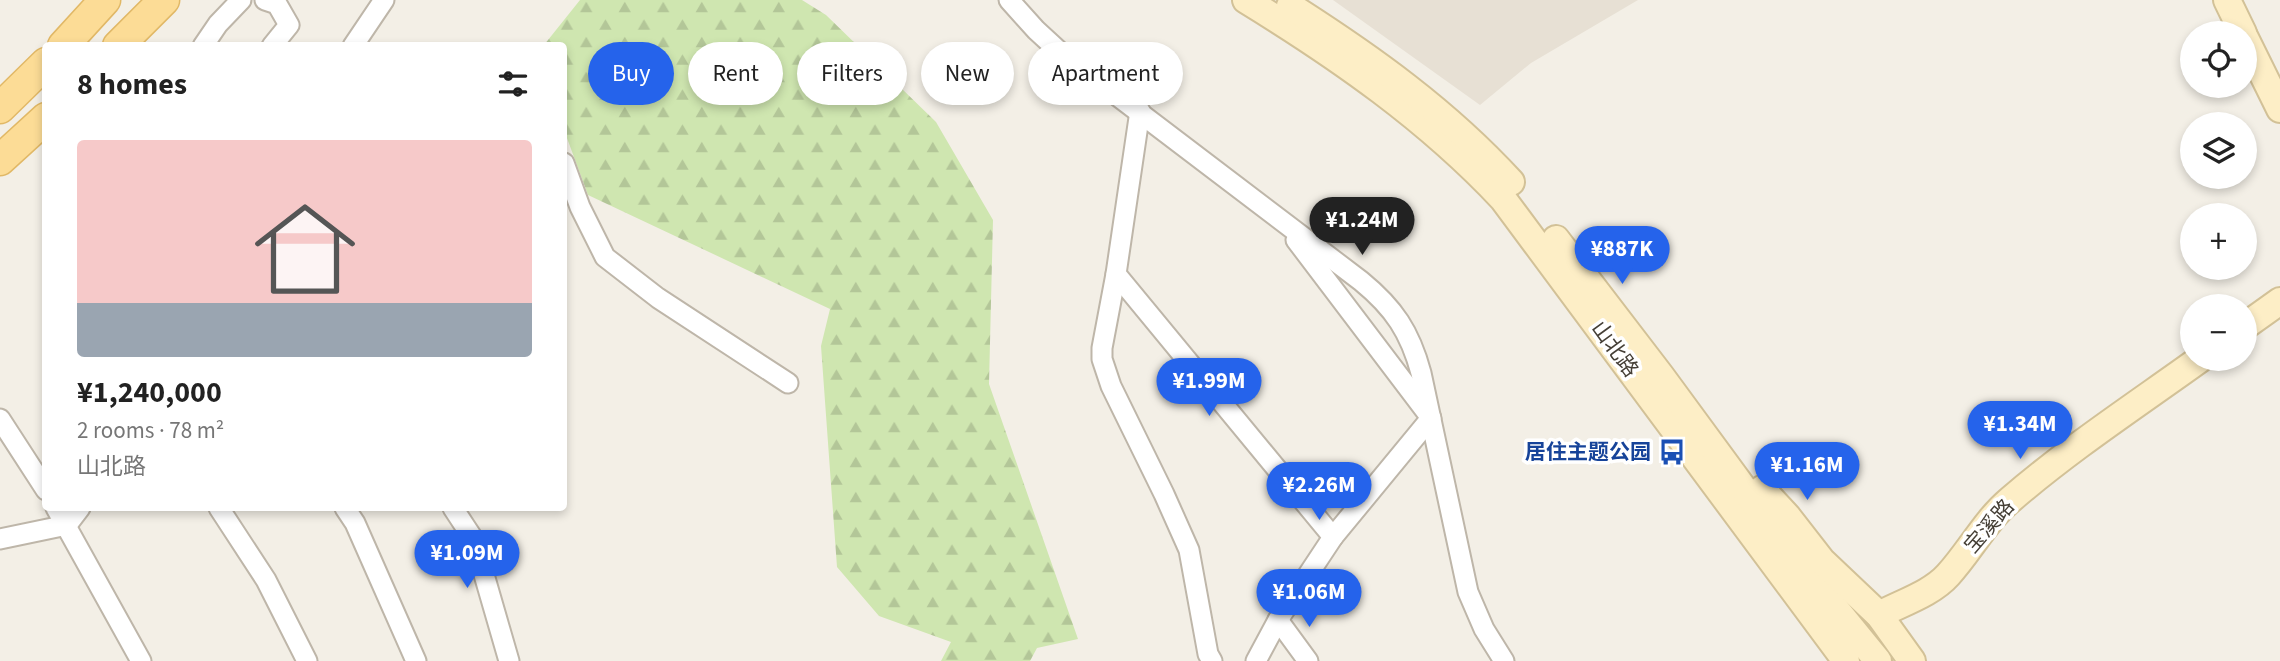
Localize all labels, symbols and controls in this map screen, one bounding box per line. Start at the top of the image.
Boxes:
map controls [2180,21,2257,371]
button: locate [2180,21,2257,98]
chip: Buy [588,42,674,105]
chip: Rent [688,42,783,105]
chip: Filters [797,42,907,105]
chip: New [921,42,1014,105]
chip: Apartment [1028,42,1183,105]
text: 8 homes [77,63,187,106]
icon: filters [494,65,532,103]
button: layers [2180,112,2257,189]
icon: home [242,186,368,312]
pin: ¥1.24M [1305,198,1419,257]
text: ¥1.24M [1325,203,1399,236]
button: + [2180,203,2257,280]
pin: ¥887K [1573,226,1671,286]
text: ¥887K [1591,232,1653,265]
button: − [2180,294,2257,371]
street label: 山北路 [1584,315,1646,383]
pin: ¥1.99M [1152,358,1266,418]
text: ¥1.99M [1172,364,1246,397]
text: ¥1,240,000 [77,371,222,414]
pin: ¥1.34M [1963,402,2077,461]
text: ¥1.34M [1983,407,2057,440]
text: 2 rooms · 78 m² [77,414,224,447]
place label: 居住主题公园 [1525,437,1651,467]
bus stop icon: 居住主题公园 [1657,437,1687,467]
pin: ¥1.16M [1750,442,1864,502]
text: ¥1.16M [1770,448,1844,481]
text: 山北路 [77,450,146,483]
pin: ¥2.26M [1262,462,1376,522]
text: ¥2.26M [1282,468,1356,501]
street label: 宝溪路 [1957,492,2021,560]
pin: ¥1.09M [410,530,524,590]
text: ¥1.09M [430,536,504,569]
pin: ¥1.06M [1252,570,1366,629]
text: ¥1.06M [1272,575,1346,608]

